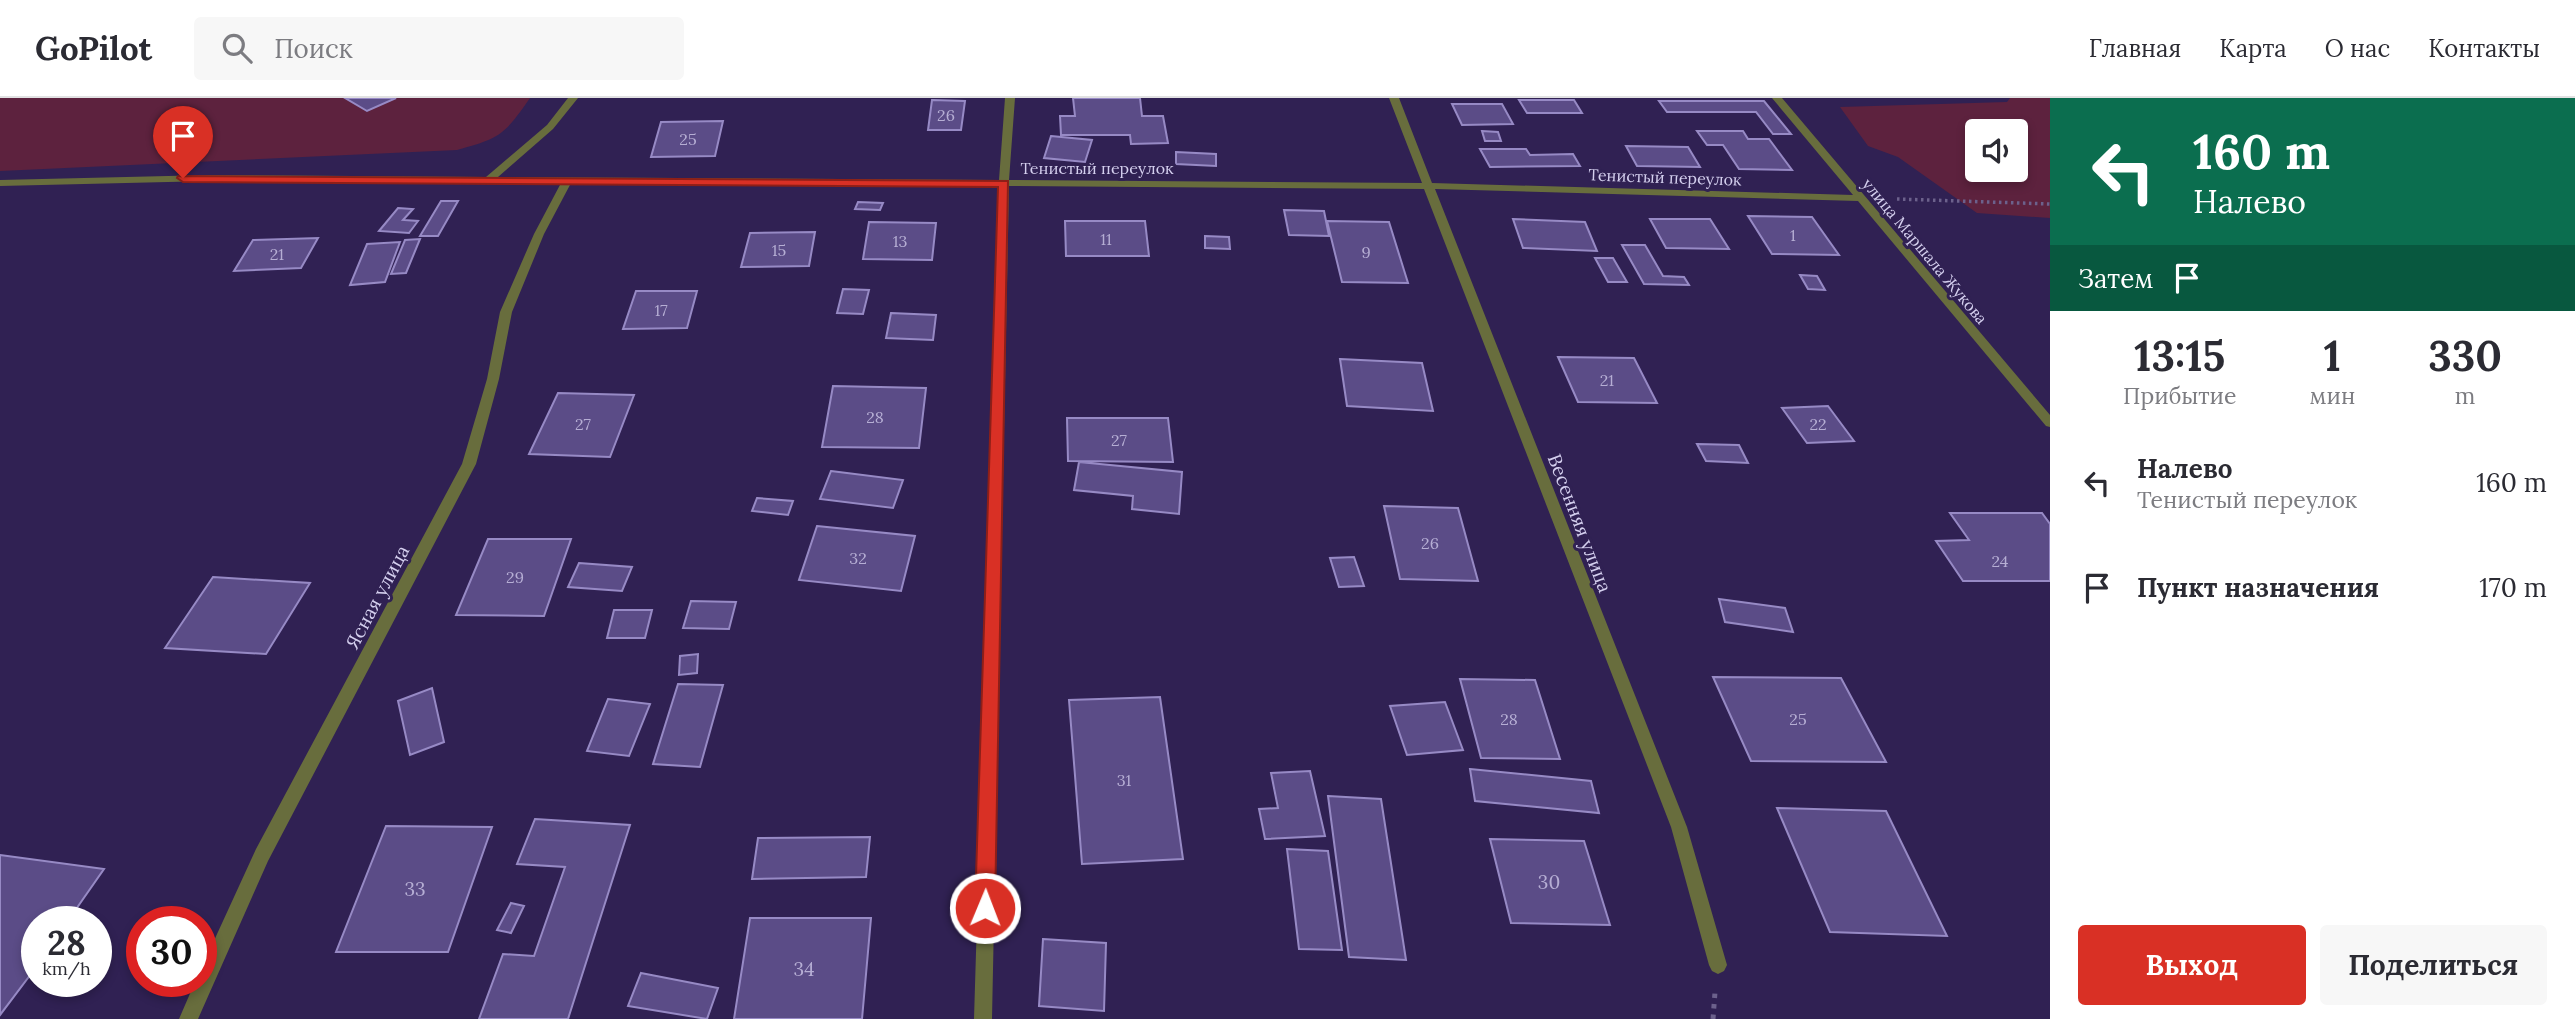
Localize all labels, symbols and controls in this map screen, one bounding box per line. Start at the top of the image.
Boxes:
search box [194,17,684,80]
text: GoPilot [35,27,152,69]
icon: search [218,29,256,67]
text: Поиск [274,32,353,65]
text: Главная [2089,33,2181,64]
text: Карта [2219,33,2287,64]
text: О нас [2325,33,2390,64]
text: Контакты [2428,33,2540,64]
house number: 26 [937,105,955,125]
pin [153,106,213,178]
icon: arrive [164,117,202,155]
map controls [1965,119,2028,182]
button: sound [1965,119,2028,182]
text: 160 m [2193,120,2330,182]
icon: left [2078,126,2169,217]
house number: 25 [679,129,697,149]
street label: Тенистый переулок [1020,158,1174,178]
street label: Тенистый переулок [1588,164,1742,190]
street label: улица Маршала Жукова [1858,174,1992,328]
text: Налево [2193,181,2306,222]
house number: 1 [1790,225,1796,245]
house number: 11 [1100,229,1112,249]
house number: 13 [893,231,907,251]
house number: 15 [772,240,786,260]
house number: 9 [1361,242,1371,262]
house number: 21 [270,244,284,264]
icon: arrive [2168,259,2206,297]
text: Затем [2078,262,2154,295]
house number: 17 [654,300,668,320]
text: 13:15 [2134,329,2225,383]
text: 1 [2324,329,2341,383]
text: 330 [2428,329,2502,383]
house number: 21 [1600,370,1614,390]
text: Прибытие [2123,381,2237,410]
text: мин [2310,381,2355,410]
text: m [2455,381,2475,410]
house number: 28 [866,407,884,427]
house number: 27 [575,414,592,434]
house number: 22 [1809,414,1827,434]
house number: 27 [1111,430,1128,450]
street label: Весенняя улица [1543,450,1617,596]
text: Налево [2137,452,2233,485]
icon: left [2078,464,2116,502]
text: 160 m [2476,466,2547,499]
text: Тенистый переулок [2137,485,2357,514]
house number: 26 [1421,533,1439,553]
street label: Ясная улица [340,541,414,653]
house number: 32 [849,548,867,568]
house number: 24 [1992,551,2009,571]
house number: 29 [506,567,524,587]
icon: arrive [2078,569,2116,607]
text: Пункт назначения [2137,571,2379,604]
text: 170 m [2479,571,2547,604]
house number: 28 [1500,709,1518,729]
house number: 25 [1789,709,1807,729]
house number: 31 [1117,770,1132,790]
house number: 30 [1538,870,1560,894]
position arrow [948,871,1022,945]
house number: 33 [404,877,426,901]
speed limit sign: 30 [126,906,217,997]
text: 28 [47,920,86,965]
button: Выход [2078,925,2306,1005]
button: Поделиться [2320,925,2547,1005]
text: km/h [42,957,91,980]
house number: 34 [794,957,814,981]

